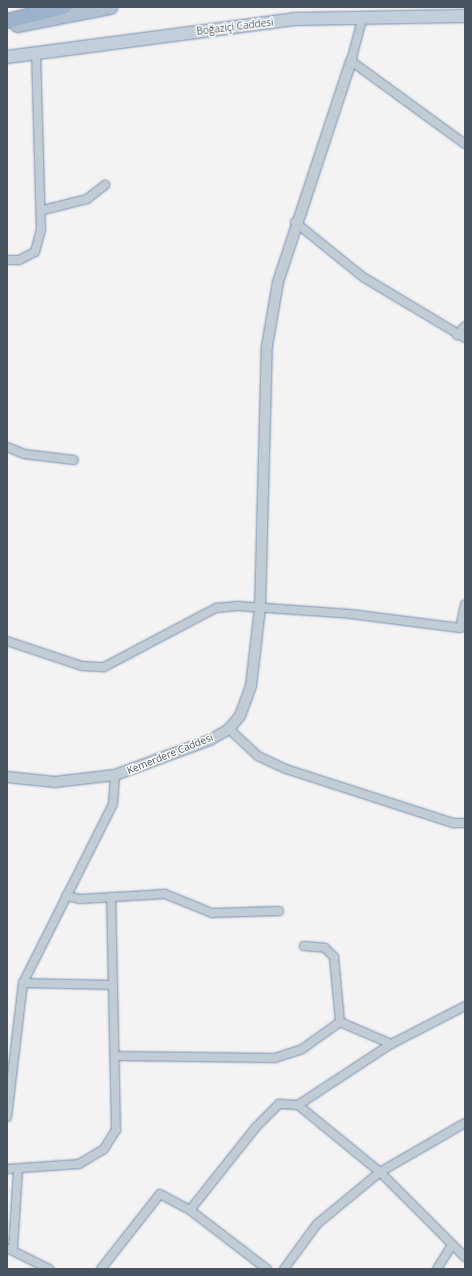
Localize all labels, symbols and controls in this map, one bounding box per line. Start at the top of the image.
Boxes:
street label: Boğaziçi Caddesi [196,16,274,38]
street label: Kemerdere Caddesi [125,731,215,777]

